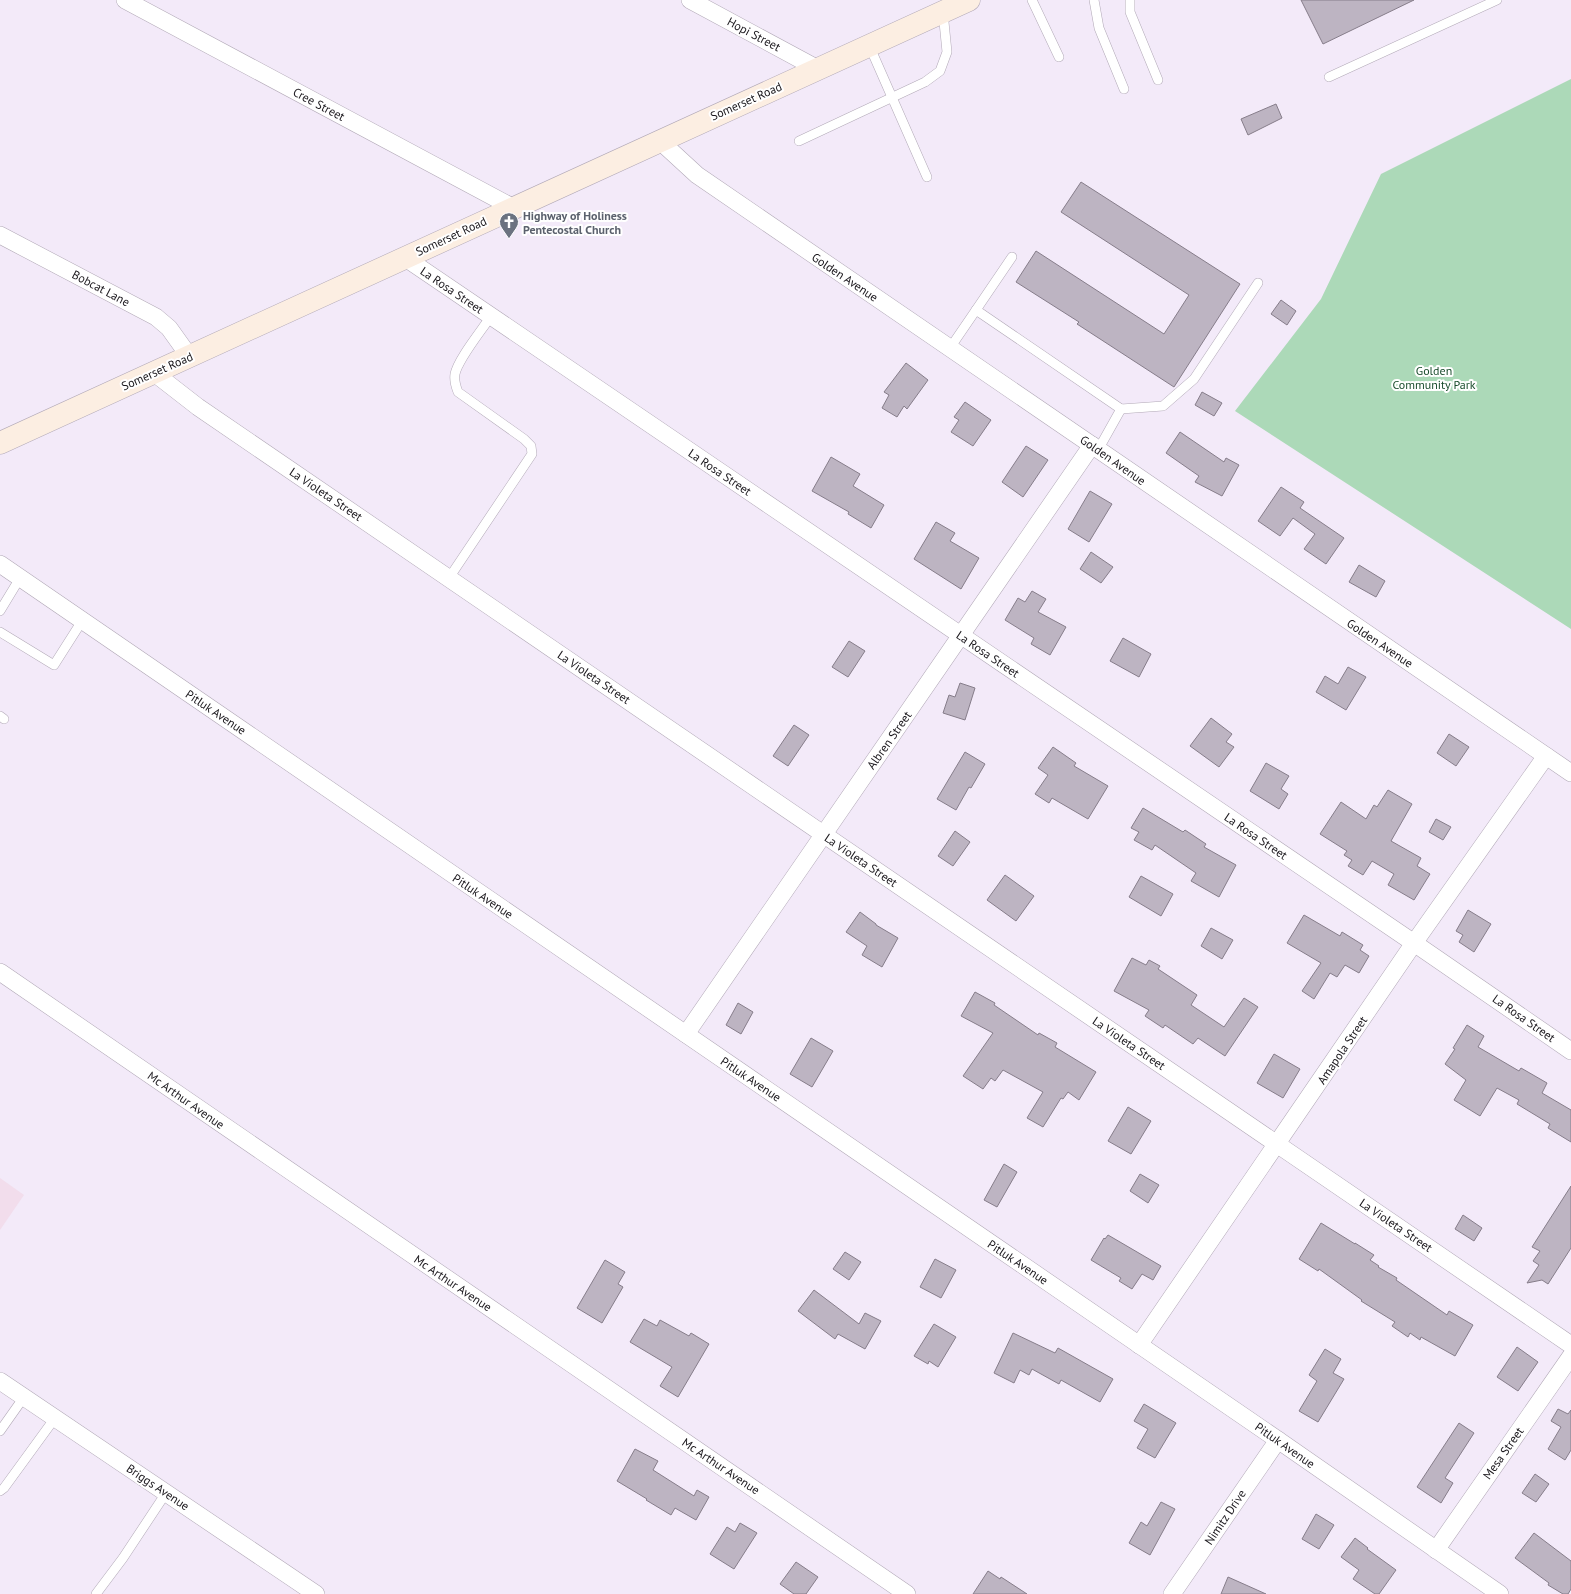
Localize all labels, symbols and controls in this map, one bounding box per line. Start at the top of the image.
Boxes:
street label: Hopi Street [725,14,783,54]
street label: Somerset Road [708,79,784,123]
street label: Cree Street [290,84,348,124]
place label: Highway of Holiness Pentecostal Church [523,208,627,237]
church icon: Highway of Holiness Pentecostal Church [498,211,520,239]
street label: Somerset Road [413,213,489,259]
street label: Golden Avenue [809,249,881,305]
street label: La Rosa Street [418,263,486,317]
street label: Bobcat Lane [70,267,132,309]
street label: Somerset Road [119,349,195,393]
park label: Golden Community Park [1392,363,1476,392]
street label: Golden Avenue [1077,432,1149,488]
street label: La Rosa Street [686,445,754,499]
street label: La Violeta Street [287,464,365,524]
street label: Golden Avenue [1344,615,1416,671]
street label: La Rosa Street [954,627,1022,681]
street label: La Violeta Street [555,647,633,707]
street label: Pitluk Avenue [183,686,249,738]
street label: Albren Street [863,708,915,772]
street label: La Rosa Street [1222,809,1290,863]
street label: La Violeta Street [822,830,900,890]
street label: Pitluk Avenue [450,870,516,922]
street label: La Rosa Street [1490,991,1558,1045]
street label: La Violeta Street [1090,1013,1168,1073]
street label: Amapola Street [1314,1013,1370,1087]
street label: Pitluk Avenue [718,1053,784,1105]
street label: Mc Arthur Avenue [145,1068,227,1132]
street label: La Violeta Street [1357,1195,1435,1255]
street label: Pitluk Avenue [985,1236,1051,1288]
street label: Mc Arthur Avenue [411,1252,495,1314]
street label: Pitluk Avenue [1252,1419,1318,1471]
street label: Mesa Street [1480,1424,1526,1482]
street label: Mc Arthur Avenue [679,1435,763,1497]
street label: Briggs Avenue [124,1460,192,1514]
street label: Nimitz Drive [1201,1487,1249,1547]

